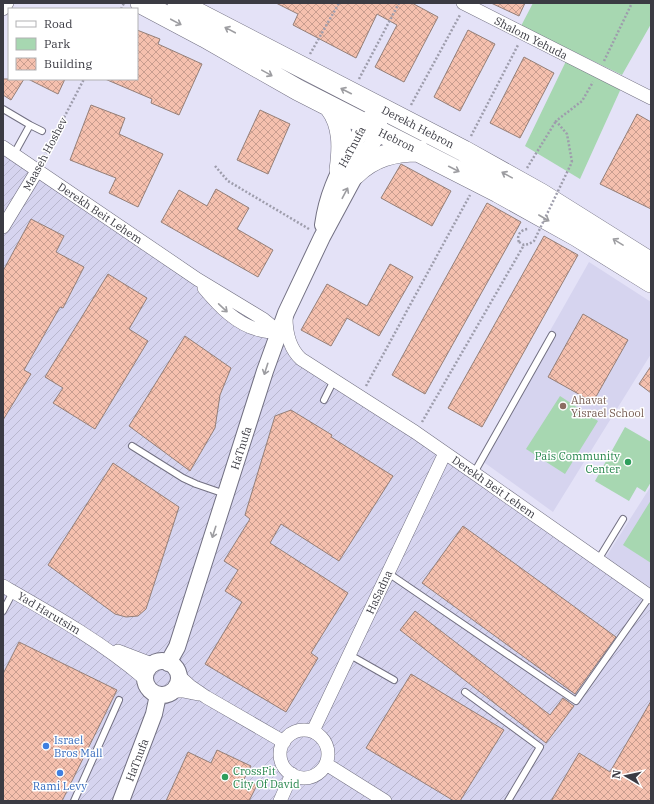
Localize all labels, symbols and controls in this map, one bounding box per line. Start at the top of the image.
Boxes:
legend [8,8,138,80]
street label: Shalom Yehuda [492,14,570,62]
text: Road [44,16,73,31]
one-way arrow [170,18,182,26]
one-way arrow [224,26,236,34]
text: Park [44,36,70,51]
text: Building [44,56,92,71]
one-way arrow [261,69,273,77]
one-way arrow [340,86,352,94]
street label: Derekh Hebron [380,103,456,151]
street label: Maaseh Hoshev [20,115,70,193]
street label: HaTnufa [335,124,369,170]
street label: Hebron [376,125,418,155]
one-way arrow [448,166,460,173]
one-way arrow [501,170,513,178]
street label: Derekh Beit Lehem [55,179,145,247]
one-way arrow [342,187,349,199]
one-way arrow [538,215,550,222]
one-way arrow [612,238,624,246]
one-way arrow [218,303,228,313]
one-way arrow [262,363,269,376]
place label: Ahavat Yisrael School [571,393,644,420]
marker: Ahavat Yisrael School [558,401,568,411]
street label: HaTnufa [227,425,255,471]
place label: Pais Community Center [535,449,620,476]
street label: Derekh Beit Lehem [449,453,539,521]
marker: Pais Community Center [623,457,633,467]
one-way arrow [210,525,217,538]
street label: HaSadna [363,568,395,616]
street label: Yad Harutsim [15,589,84,638]
place label: Israel Bros Mall [54,733,103,760]
street label: HaTnufa [122,737,152,783]
marker: Israel Bros Mall [41,741,51,751]
north arrow [606,756,646,796]
place label: CrossFit City Of David [233,764,300,791]
marker: Rami Levy [55,768,65,778]
text: N [609,769,624,780]
marker: CrossFit City Of David [220,772,230,782]
place label: Rami Levy [33,779,87,793]

